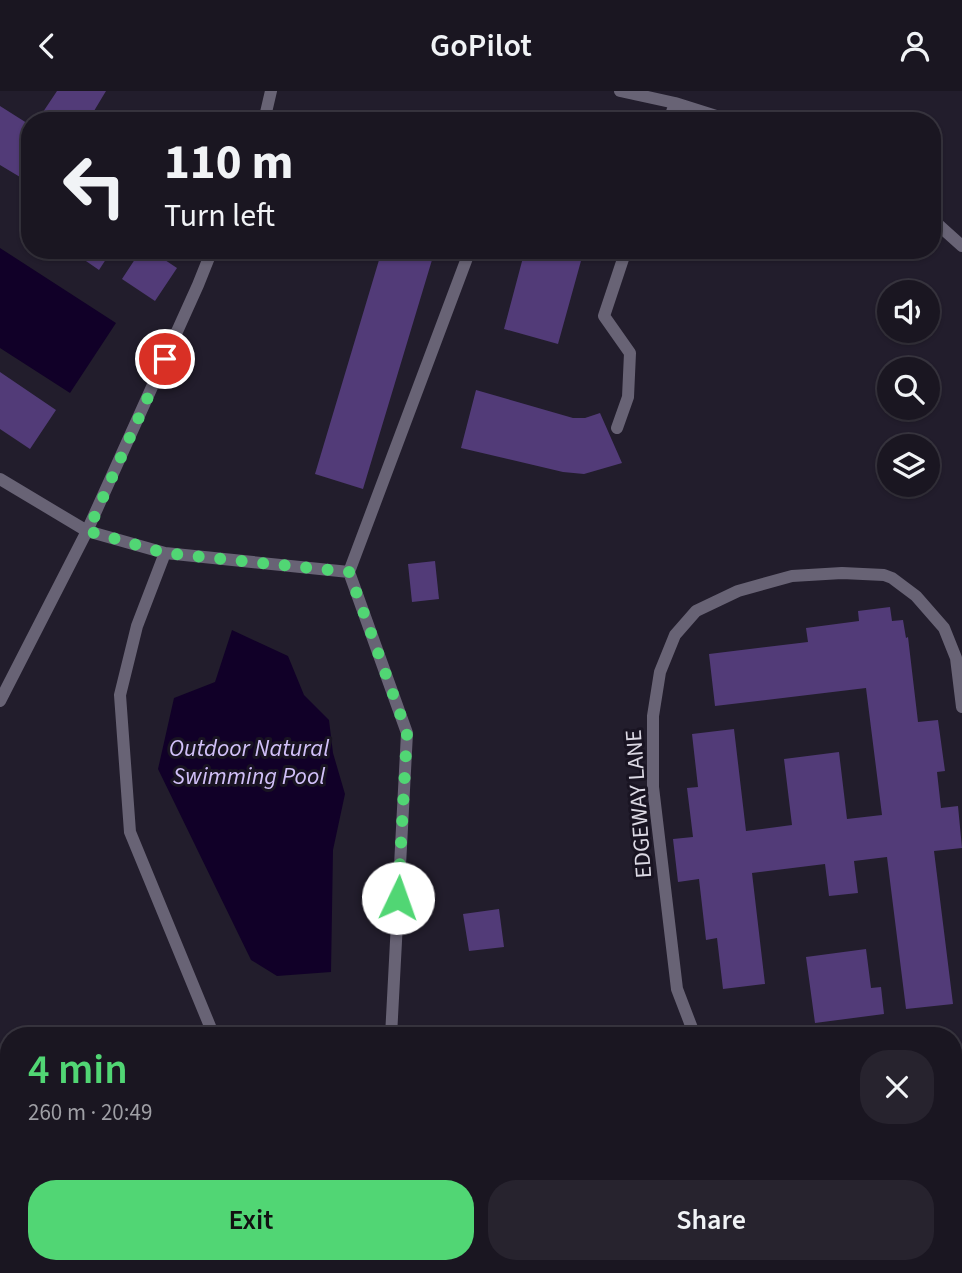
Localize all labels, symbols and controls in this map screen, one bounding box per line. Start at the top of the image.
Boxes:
text: GoPilot [430,23,532,69]
icon: back [28,27,66,65]
icon: person [896,27,934,65]
text: 110 m [164,128,293,198]
icon: left [49,140,140,231]
text: Turn left [164,193,275,239]
map controls [877,280,940,497]
button: sound [877,280,940,343]
pin [135,329,195,389]
icon: arrive [146,340,184,378]
button: search [877,357,940,420]
button: layers [877,434,940,497]
street label: EDGEWAY LANE [617,728,660,879]
water label: Outdoor Natural Swimming Pool [169,731,329,794]
position arrow [361,861,435,935]
text: 4 min [28,1040,128,1100]
button: close [860,1050,934,1124]
text: 260 m · 20:49 [28,1096,152,1129]
button: Exit [28,1180,474,1260]
button: Share [488,1180,934,1260]

